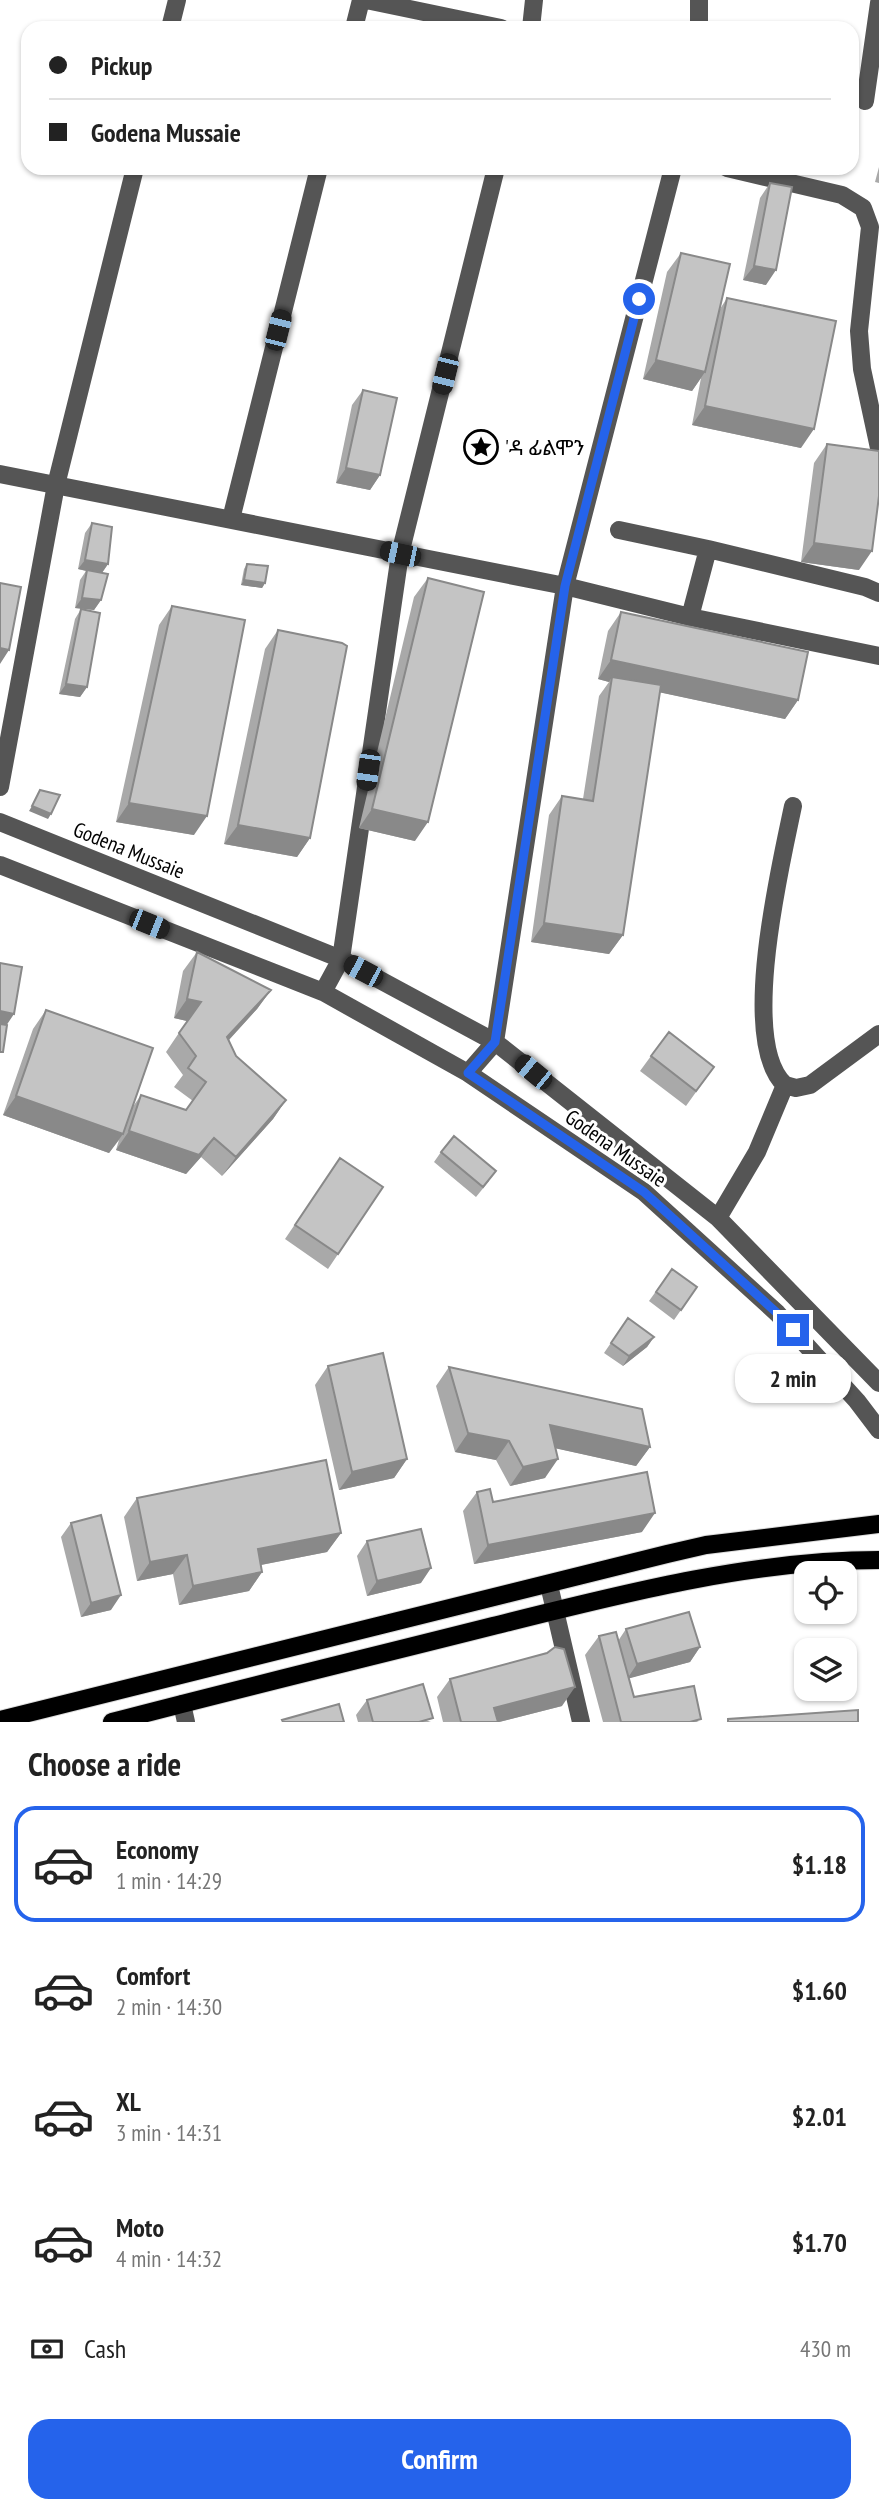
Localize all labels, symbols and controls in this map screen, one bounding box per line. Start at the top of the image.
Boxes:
text: Pickup [91,49,152,82]
text: Godena Mussaie [91,116,241,149]
route start [623,283,655,315]
car [263,307,294,353]
car [430,351,461,397]
place icon: 'ዳ ፊልሞን [462,428,500,466]
place label: 'ዳ ፊልሞን [505,434,584,461]
car [378,539,423,569]
car [355,748,382,792]
street label: Godena Mussaie [69,815,189,885]
car [126,906,173,942]
car [340,952,387,990]
car [511,1051,556,1093]
street label: Godena Mussaie [560,1103,672,1193]
route end [777,1314,809,1346]
callout: 2 min [735,1354,851,1404]
text: 2 min [770,1364,816,1393]
map controls [794,1561,857,1701]
button: locate [794,1561,857,1624]
button: layers [794,1638,857,1701]
text: Choose a ride [28,1743,181,1785]
icon: car [32,1833,95,1896]
text: Economy [116,1833,198,1866]
text: $1.18 [792,1848,847,1881]
text: 1 min · 14:29 [116,1866,222,1895]
icon: car [32,1959,95,2022]
text: Comfort [116,1959,190,1992]
text: $1.60 [792,1974,847,2007]
text: 2 min · 14:30 [116,1992,222,2021]
icon: car [32,2085,95,2148]
text: XL [116,2085,141,2118]
text: $2.01 [792,2100,847,2133]
text: 3 min · 14:31 [116,2118,222,2147]
icon: car [32,2211,95,2274]
text: Moto [116,2211,164,2244]
text: $1.70 [792,2226,847,2259]
text: 4 min · 14:32 [116,2244,222,2273]
icon: cash [28,2330,66,2368]
text: Cash [84,2332,126,2365]
text: 430 m [800,2334,851,2363]
button: Confirm [28,2419,851,2499]

